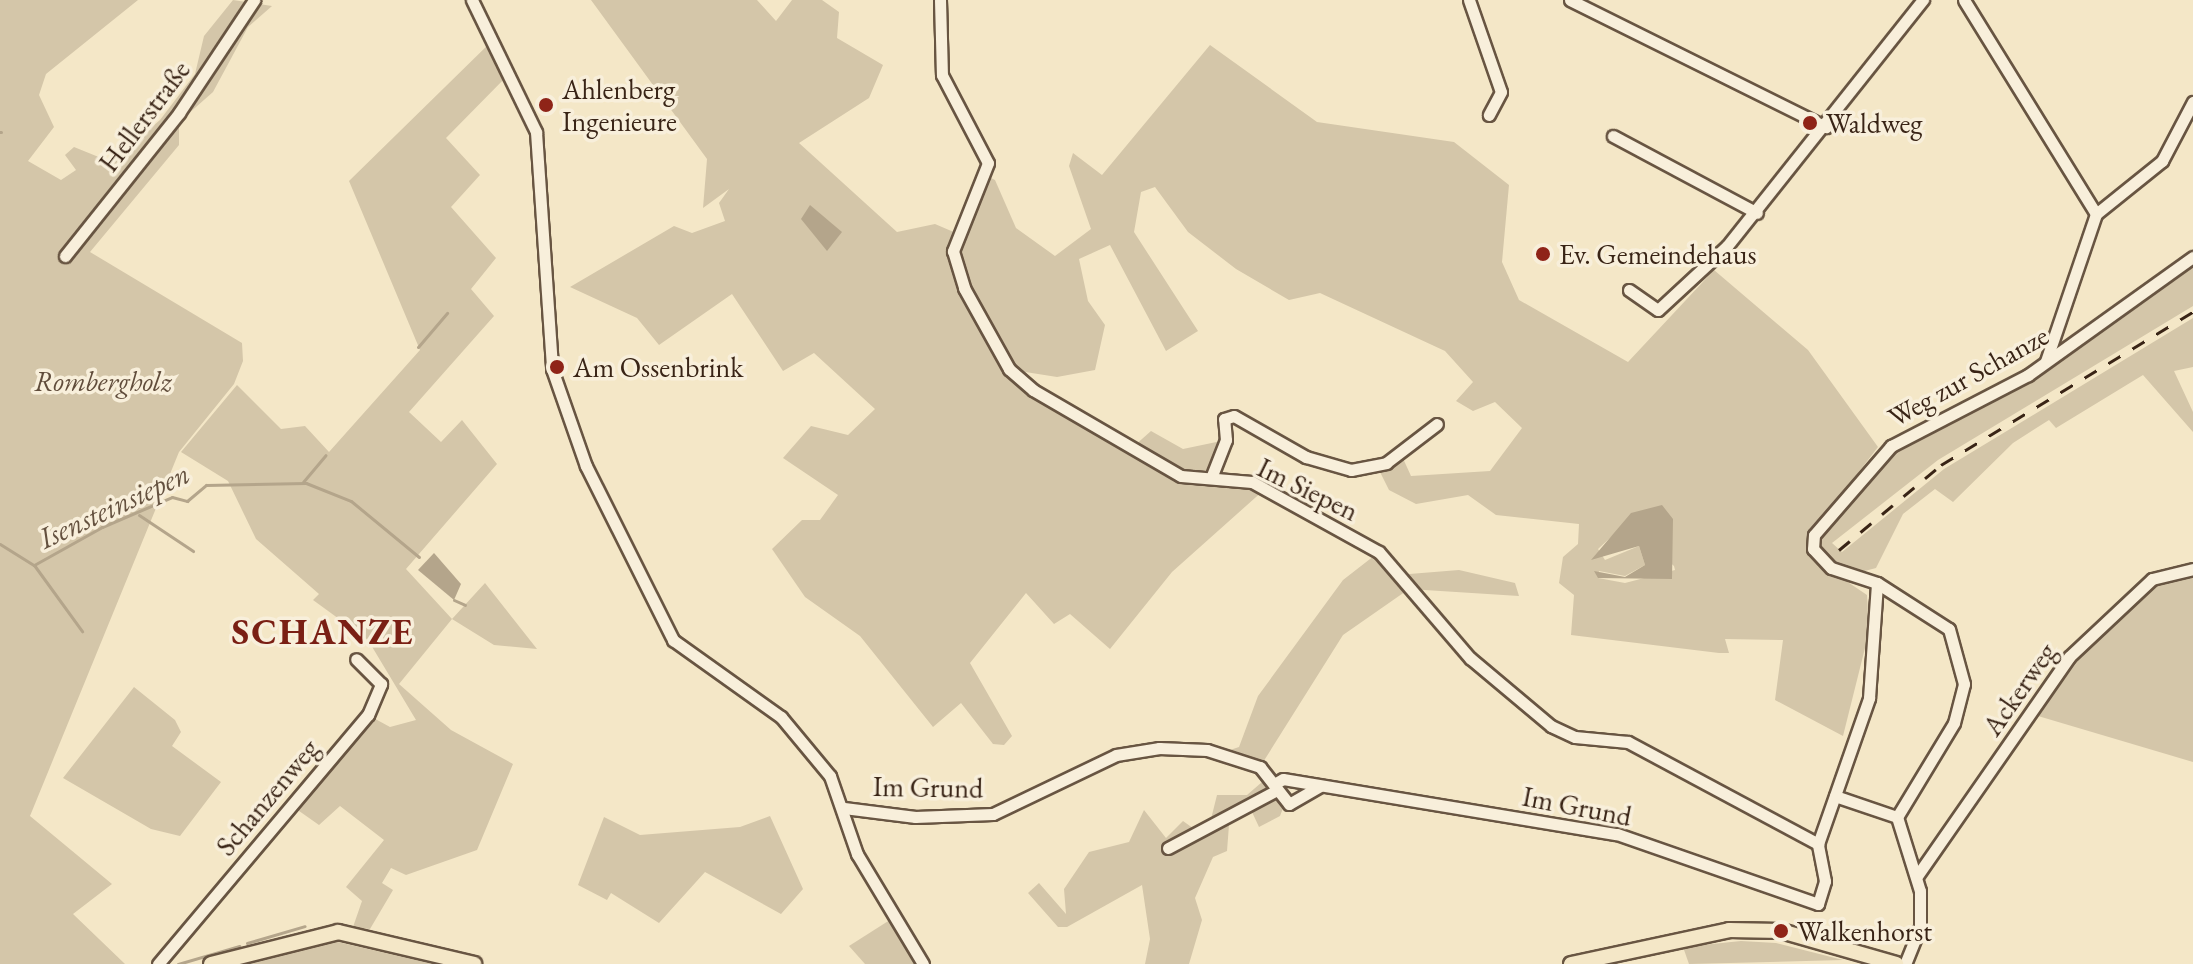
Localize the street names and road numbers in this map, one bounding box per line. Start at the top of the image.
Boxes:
street label: Hellerstraße [91,54,197,178]
street label: Weg zur Schanze [1882,318,2054,434]
street label: Im Siepen [1252,450,1364,528]
street label: Ackerweg [1975,636,2063,742]
street label: Schanzenweg [209,732,325,862]
street label: Im Grund [873,769,983,805]
street label: Im Grund [1520,779,1634,833]

